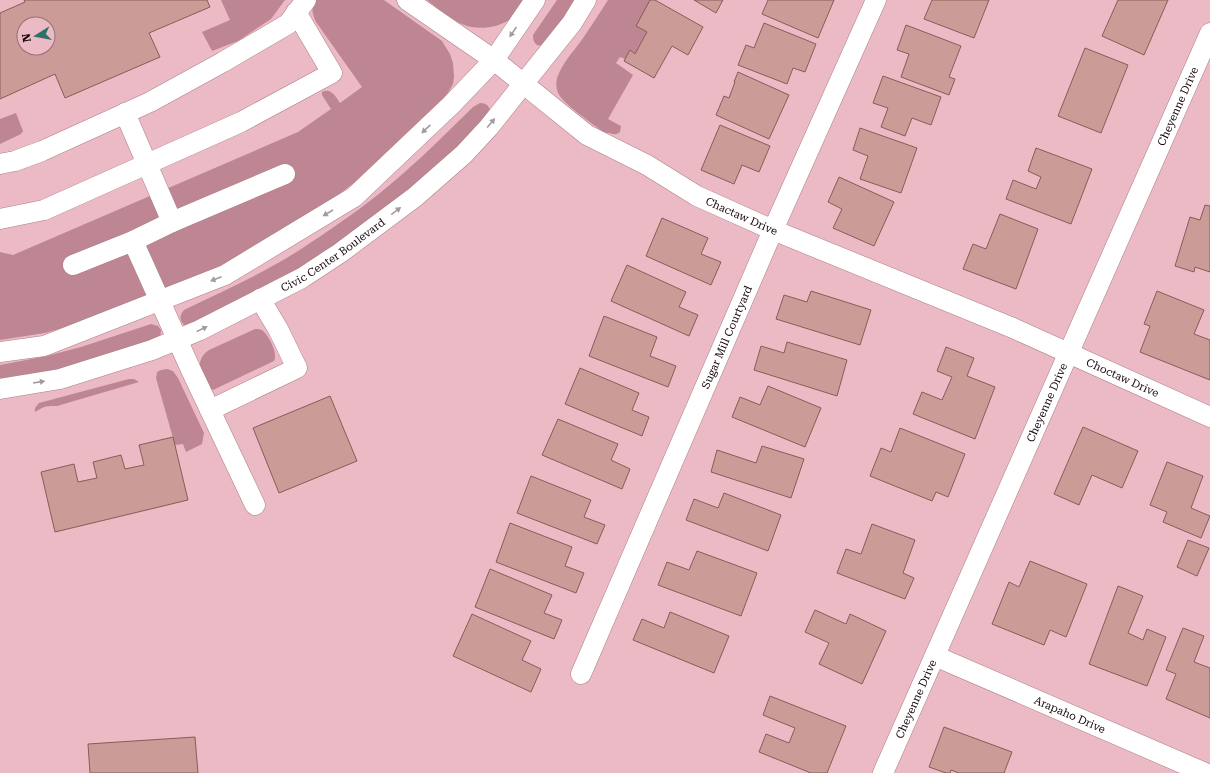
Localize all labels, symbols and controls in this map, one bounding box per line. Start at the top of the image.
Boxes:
north arrow [16,16,56,56]
one-way arrow [509,27,517,37]
text: N [19,32,34,43]
street label: Cheyenne Drive [1155,65,1201,148]
one-way arrow [487,118,496,129]
one-way arrow [421,124,431,133]
street label: Chactaw Drive [703,195,779,238]
one-way arrow [391,208,401,216]
one-way arrow [322,209,334,216]
street label: Civic Center Boulevard [279,216,388,295]
one-way arrow [210,276,222,282]
street label: Sugar Mill Courtyard [699,284,755,391]
one-way arrow [196,326,207,332]
street label: Choctaw Drive [1084,356,1161,400]
street label: Cheyenne Drive [1024,361,1070,444]
one-way arrow [32,379,45,385]
street label: Cheyenne Drive [893,658,939,741]
street label: Arapaho Drive [1032,694,1107,736]

